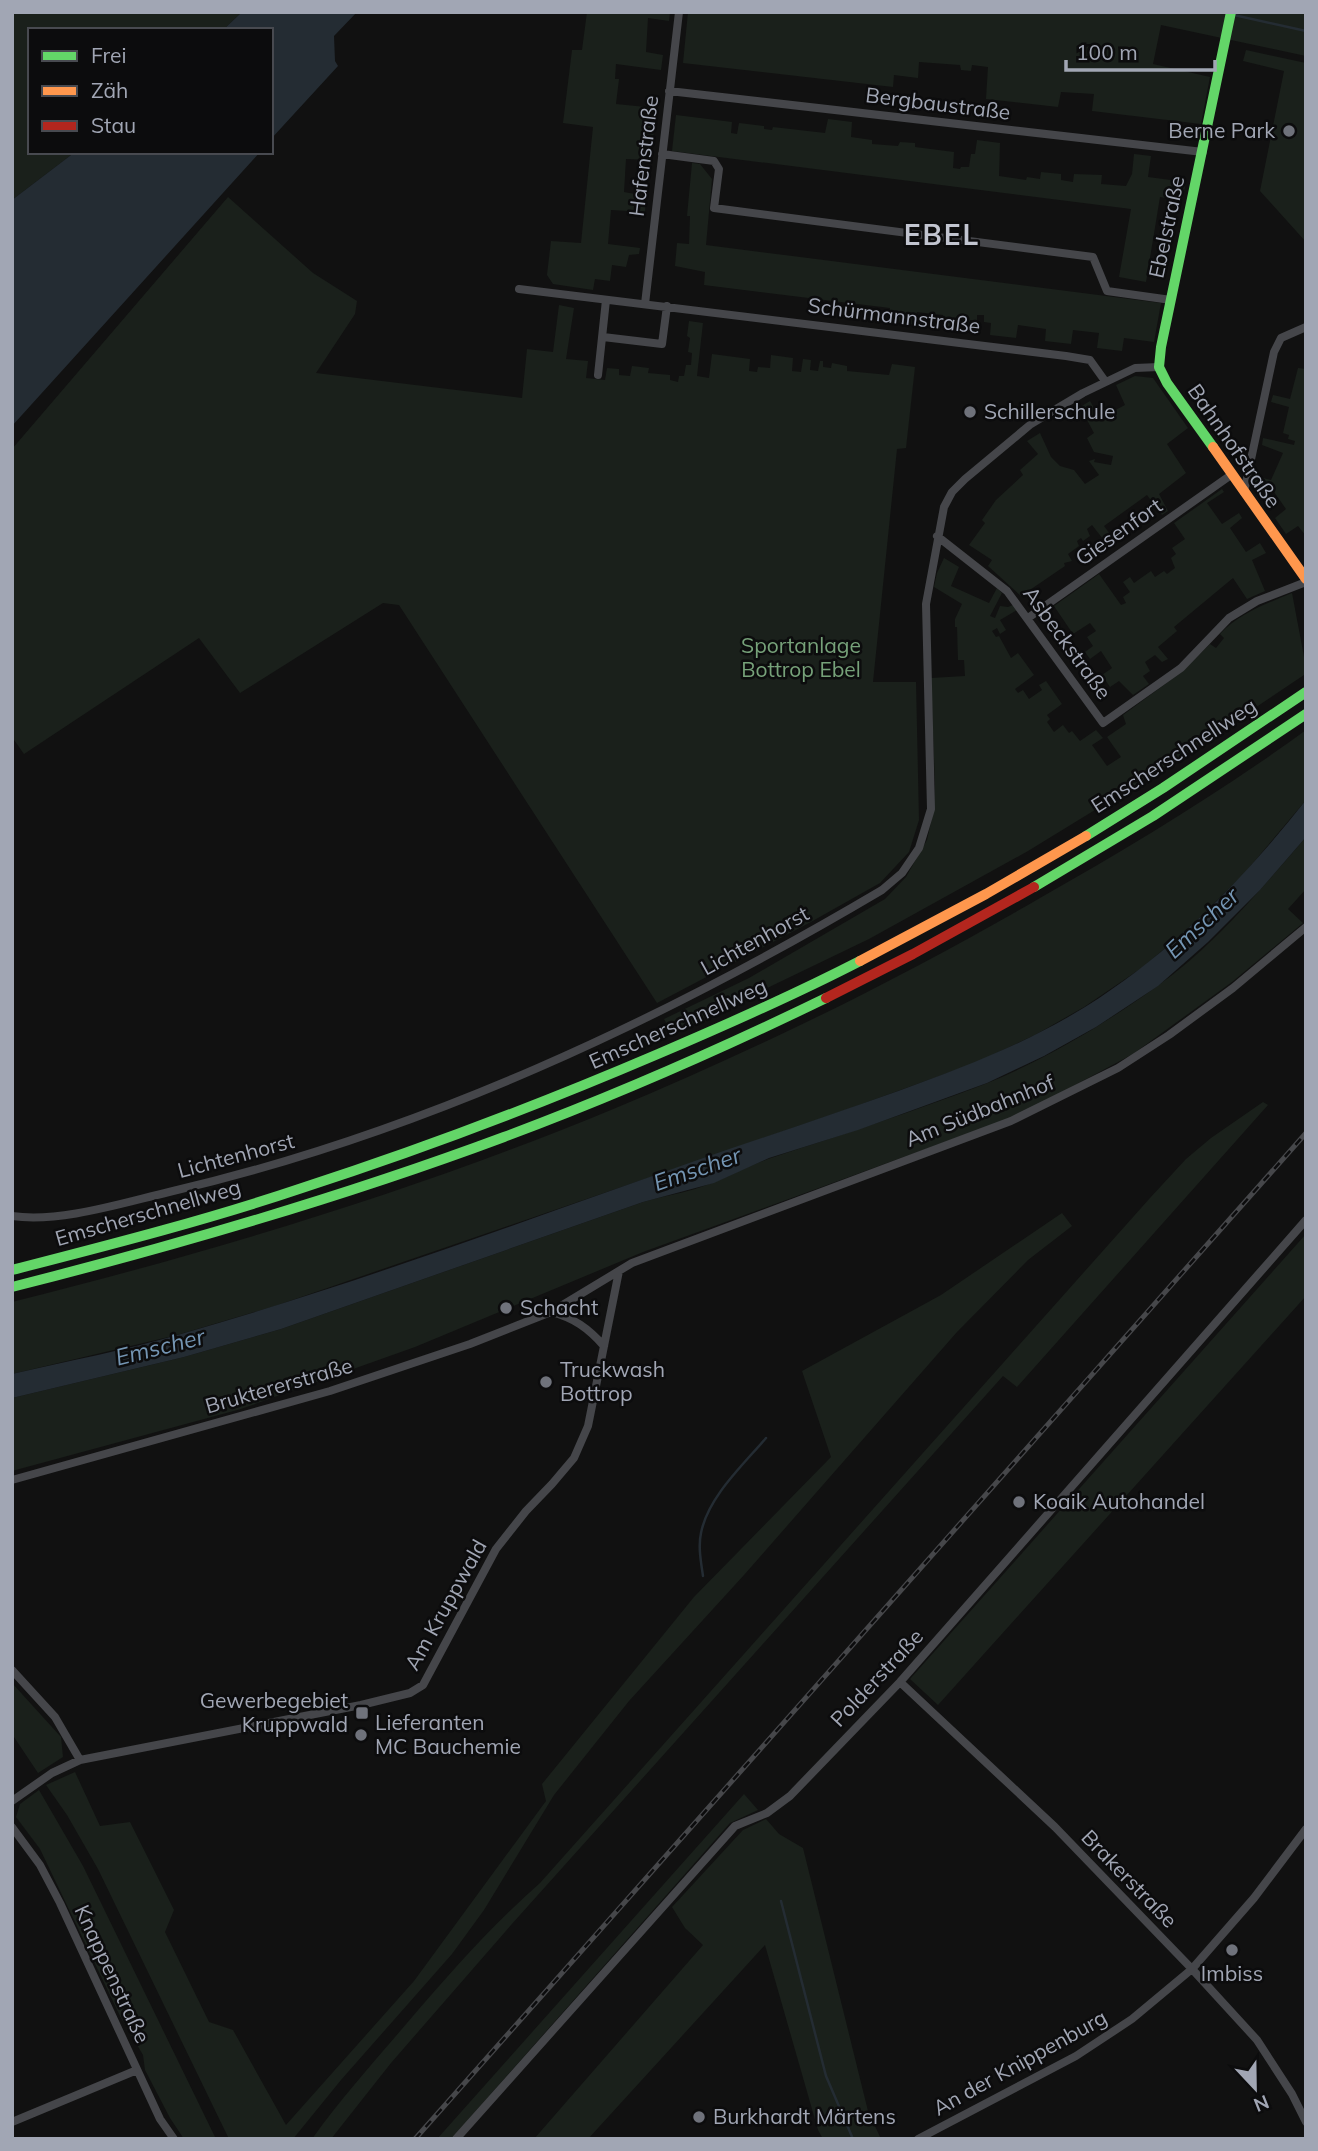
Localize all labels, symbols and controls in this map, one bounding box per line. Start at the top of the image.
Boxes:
legend [28,28,273,154]
scale bar [1066,28,1215,72]
text: 100 m [1076,39,1138,65]
text: Frei [91,42,127,68]
text: Zäh [91,77,128,103]
street label: Bergbaustraße [864,81,1012,125]
street label: Hafenstraße [623,94,663,218]
text: Stau [91,112,136,138]
place label: Berne Park [1168,117,1275,143]
marker: Berne Park [1281,123,1297,139]
street label: Ebelstraße [1143,173,1190,280]
district label: EBEL [904,217,980,252]
street label: Schürmannstraße [806,292,982,338]
street label: Bahnhofstraße [1183,378,1287,512]
place label: Schillerschule [984,398,1115,424]
marker: Schillerschule [962,404,978,420]
street label: Giesenfort [1070,492,1167,571]
street label: Asbeckstraße [1018,581,1117,704]
park label: Sportanlage Bottrop Ebel [741,632,861,682]
street label: Emscherschnellweg [1086,692,1261,818]
water label: Emscher [1159,880,1246,964]
street label: Lichtenhorst [696,900,813,980]
street label: Emscherschnellweg [585,972,771,1074]
street label: Am Südbahnhof [901,1068,1059,1152]
street label: Lichtenhorst [175,1127,297,1183]
water label: Emscher [649,1139,746,1197]
street label: Emscherschnellweg [52,1173,244,1251]
place label: Schacht [520,1294,598,1320]
marker: Schacht [498,1300,514,1316]
water label: Emscher [112,1321,209,1372]
street label: Bruktererstraße [202,1352,355,1419]
place label: Truckwash Bottrop [560,1356,665,1406]
marker: Truckwash Bottrop [538,1374,554,1390]
place label: Koaik Autohandel [1033,1488,1205,1514]
marker: Koaik Autohandel [1011,1494,1027,1510]
street label: Am Kruppwald [398,1534,492,1675]
street label: Polderstraße [824,1623,928,1732]
place label: Gewerbegebiet Kruppwald [200,1687,348,1737]
marker: Gewerbegebiet Kruppwald [354,1705,370,1721]
place label: Lieferanten MC Bauchemie [375,1709,521,1759]
marker: Lieferanten MC Bauchemie [353,1727,369,1743]
street label: Brakerstraße [1076,1824,1183,1933]
street label: Knappenstraße [69,1900,156,2047]
marker: Imbiss [1224,1942,1240,1958]
place label: Imbiss [1201,1960,1263,1986]
street label: An der Knippenburg [928,2004,1111,2121]
north arrow [1220,2053,1290,2123]
text: N [1250,2090,1273,2118]
place label: Burkhardt Märtens [713,2103,896,2129]
marker: Burkhardt Märtens [691,2109,707,2125]

